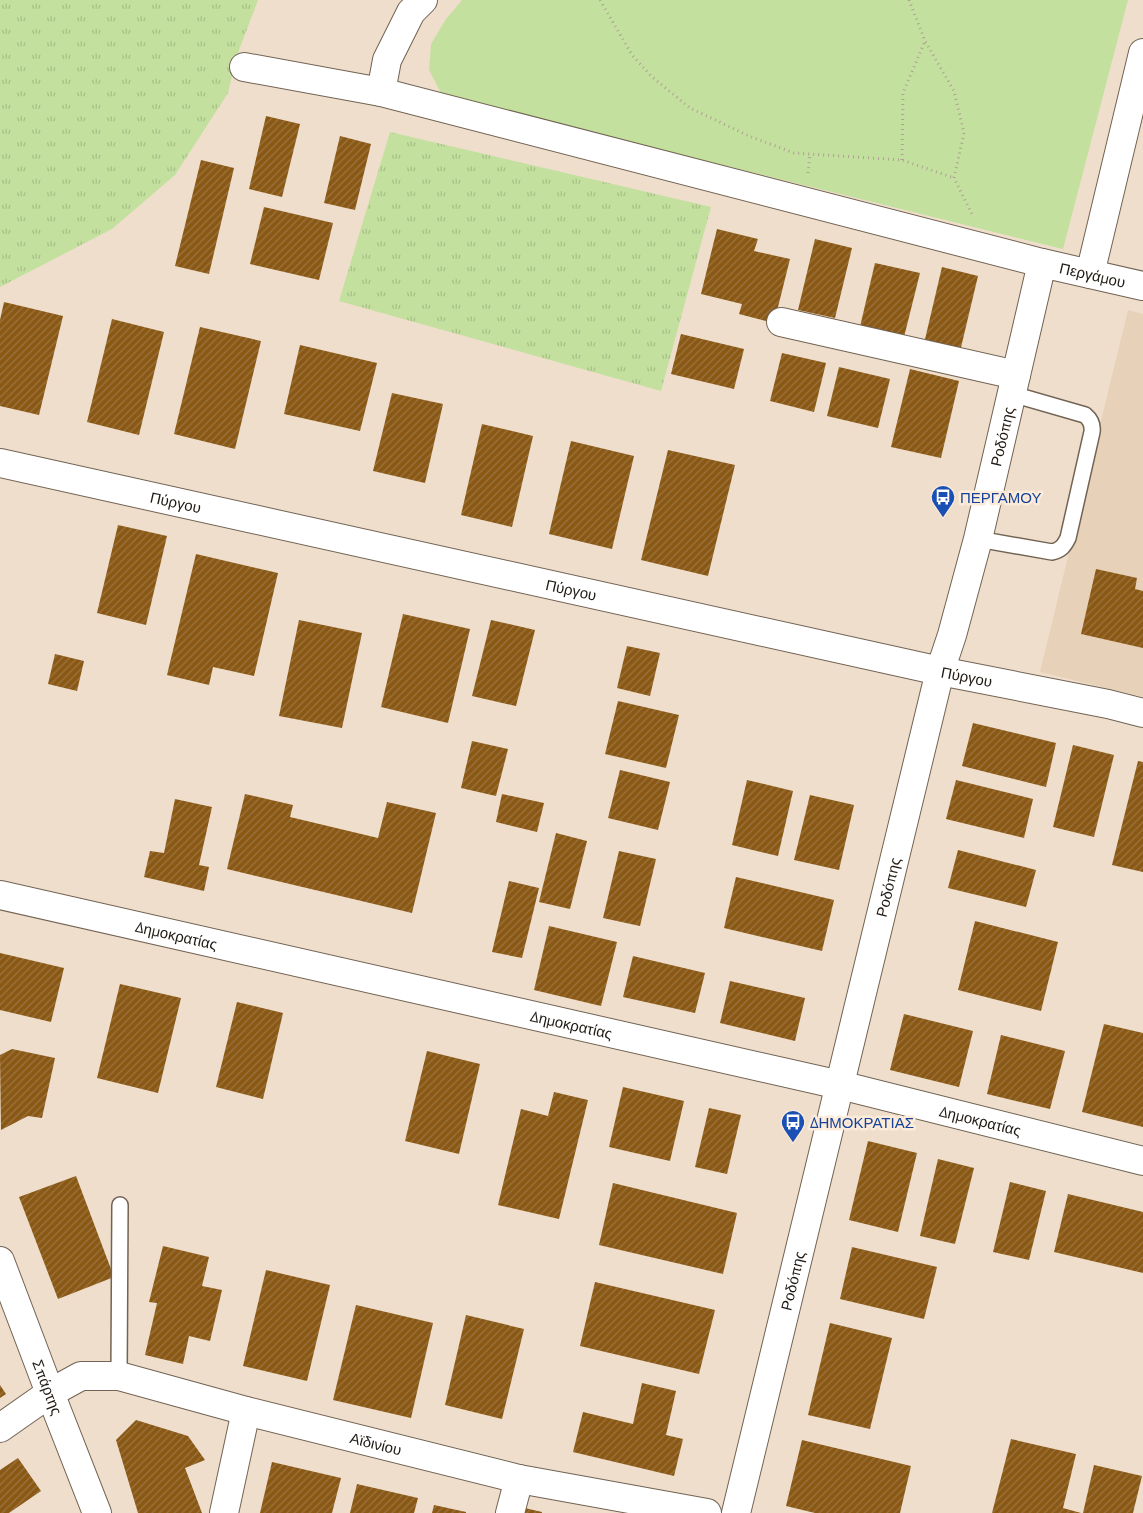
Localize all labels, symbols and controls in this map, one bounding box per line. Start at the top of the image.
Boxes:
street label: Περγάμου [1058,258,1127,291]
street label: Ροδόπης [986,405,1018,468]
bus stop icon: ΠΕΡΓΑΜΟΥ [930,484,956,518]
street label: Πύργου [148,487,203,517]
place label: ΠΕΡΓΑΜΟΥ [960,488,1041,507]
street label: Πύργου [544,575,598,604]
street label: Πύργου [940,662,994,691]
street label: Ροδόπης [871,855,904,919]
street label: Δημοκρατίας [134,916,219,953]
street label: Δημοκρατίας [529,1006,614,1043]
street label: Δημοκρατίας [938,1101,1023,1140]
bus stop icon: ΔΗΜΟΚΡΑΤΙΑΣ [780,1109,806,1143]
place label: ΔΗΜΟΚΡΑΤΙΑΣ [810,1113,914,1132]
street label: Ροδόπης [776,1249,809,1312]
street label: Σπάρτης [29,1357,67,1418]
street label: Αϊδινίου [348,1428,404,1459]

